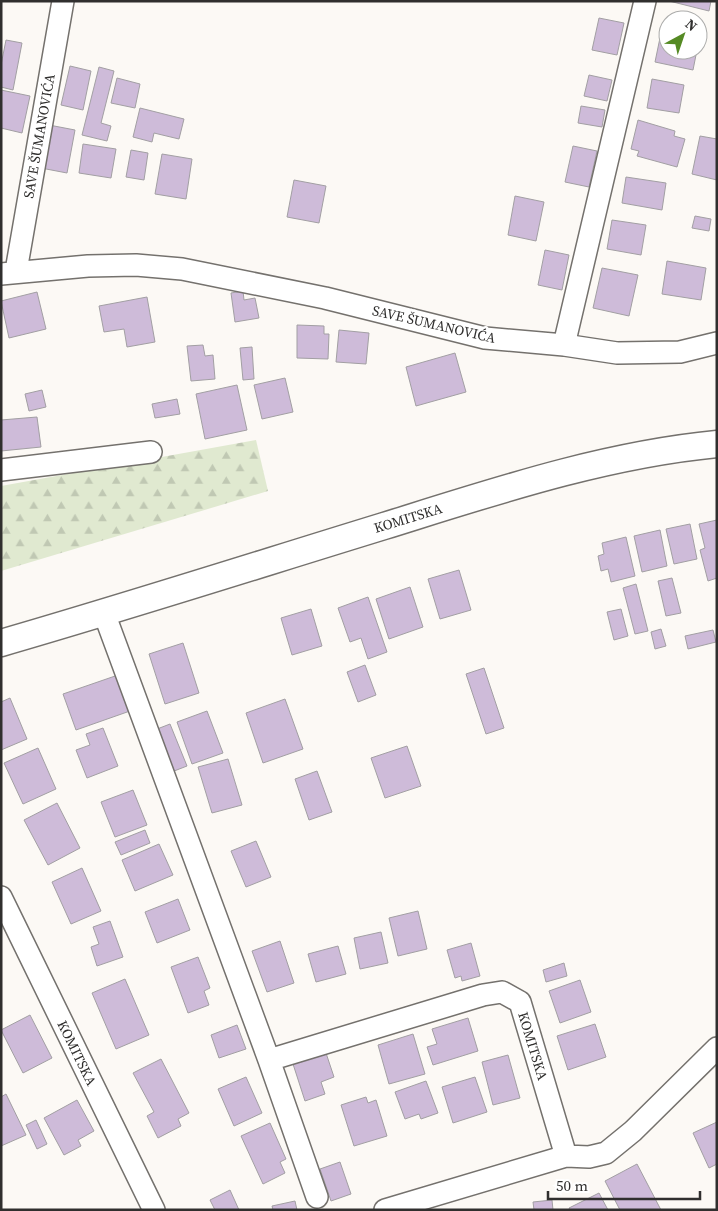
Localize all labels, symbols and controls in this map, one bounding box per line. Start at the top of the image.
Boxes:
north arrow [658,10,708,60]
text: N [681,14,702,36]
street label: SAVE ŠUMANOVIĆA [18,72,60,200]
street label: SAVE ŠUMANOVIĆA [370,300,498,348]
street label: KOMITSKA [371,498,445,538]
street label: KOMITSKA [513,1009,553,1083]
street label: KOMITSKA [53,1017,102,1090]
scale bar [548,1168,700,1200]
text: 50 m [556,1175,588,1196]

